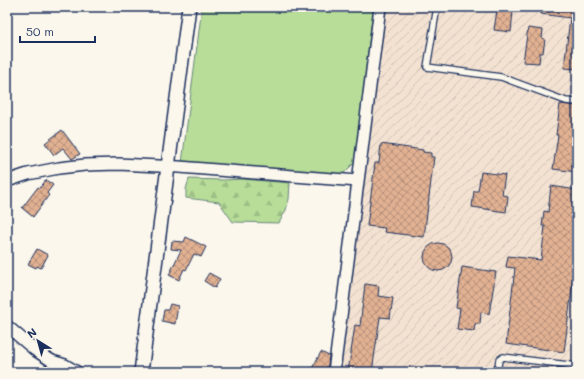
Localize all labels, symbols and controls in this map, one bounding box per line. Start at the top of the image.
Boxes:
scale bar [20,18,95,44]
text: 50 m [26,23,54,39]
north arrow [18,321,58,361]
text: N [24,324,40,341]

